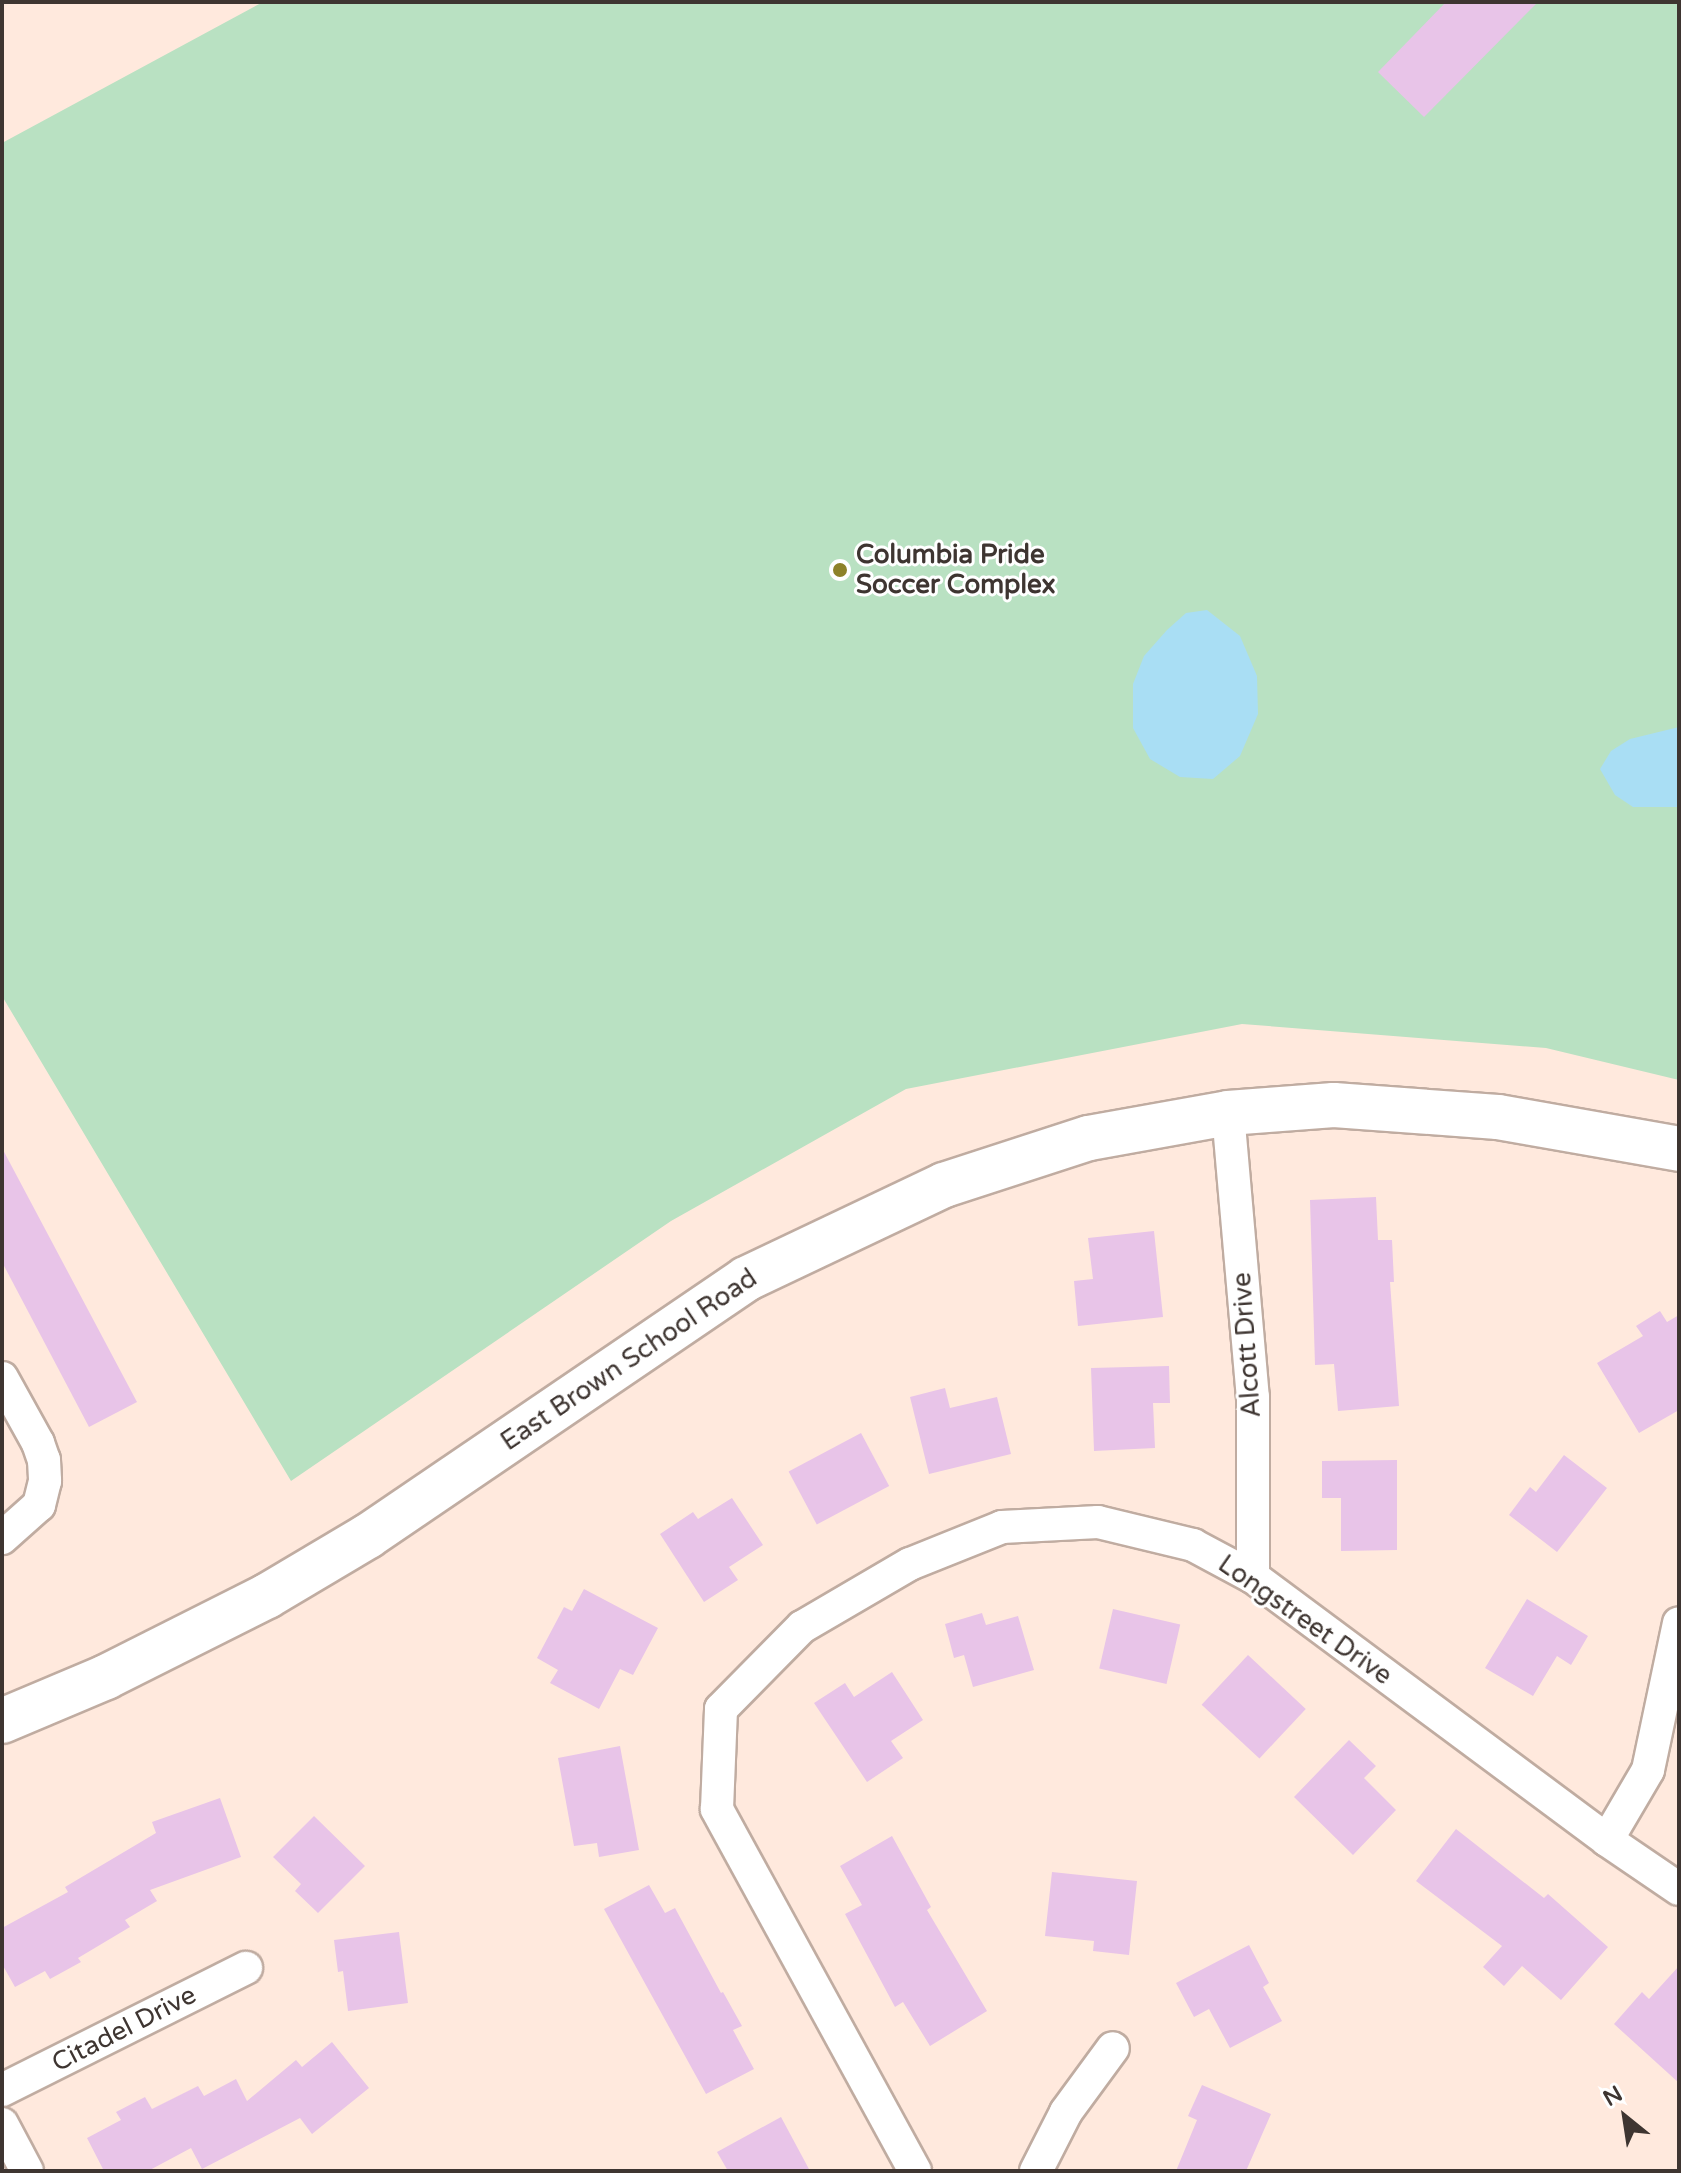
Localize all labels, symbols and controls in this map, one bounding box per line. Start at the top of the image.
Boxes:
place label: Columbia Pride Soccer Complex [856,539,1056,600]
marker: Columbia Pride Soccer Complex [831,561,849,579]
street label: East Brown School Road [495,1263,763,1457]
street label: Alcott Drive [1226,1271,1268,1419]
street label: Longstreet Drive [1212,1548,1398,1692]
street label: Citadel Drive [47,1979,201,2079]
north arrow [1585,2077,1665,2157]
text: N [1599,2081,1627,2112]

